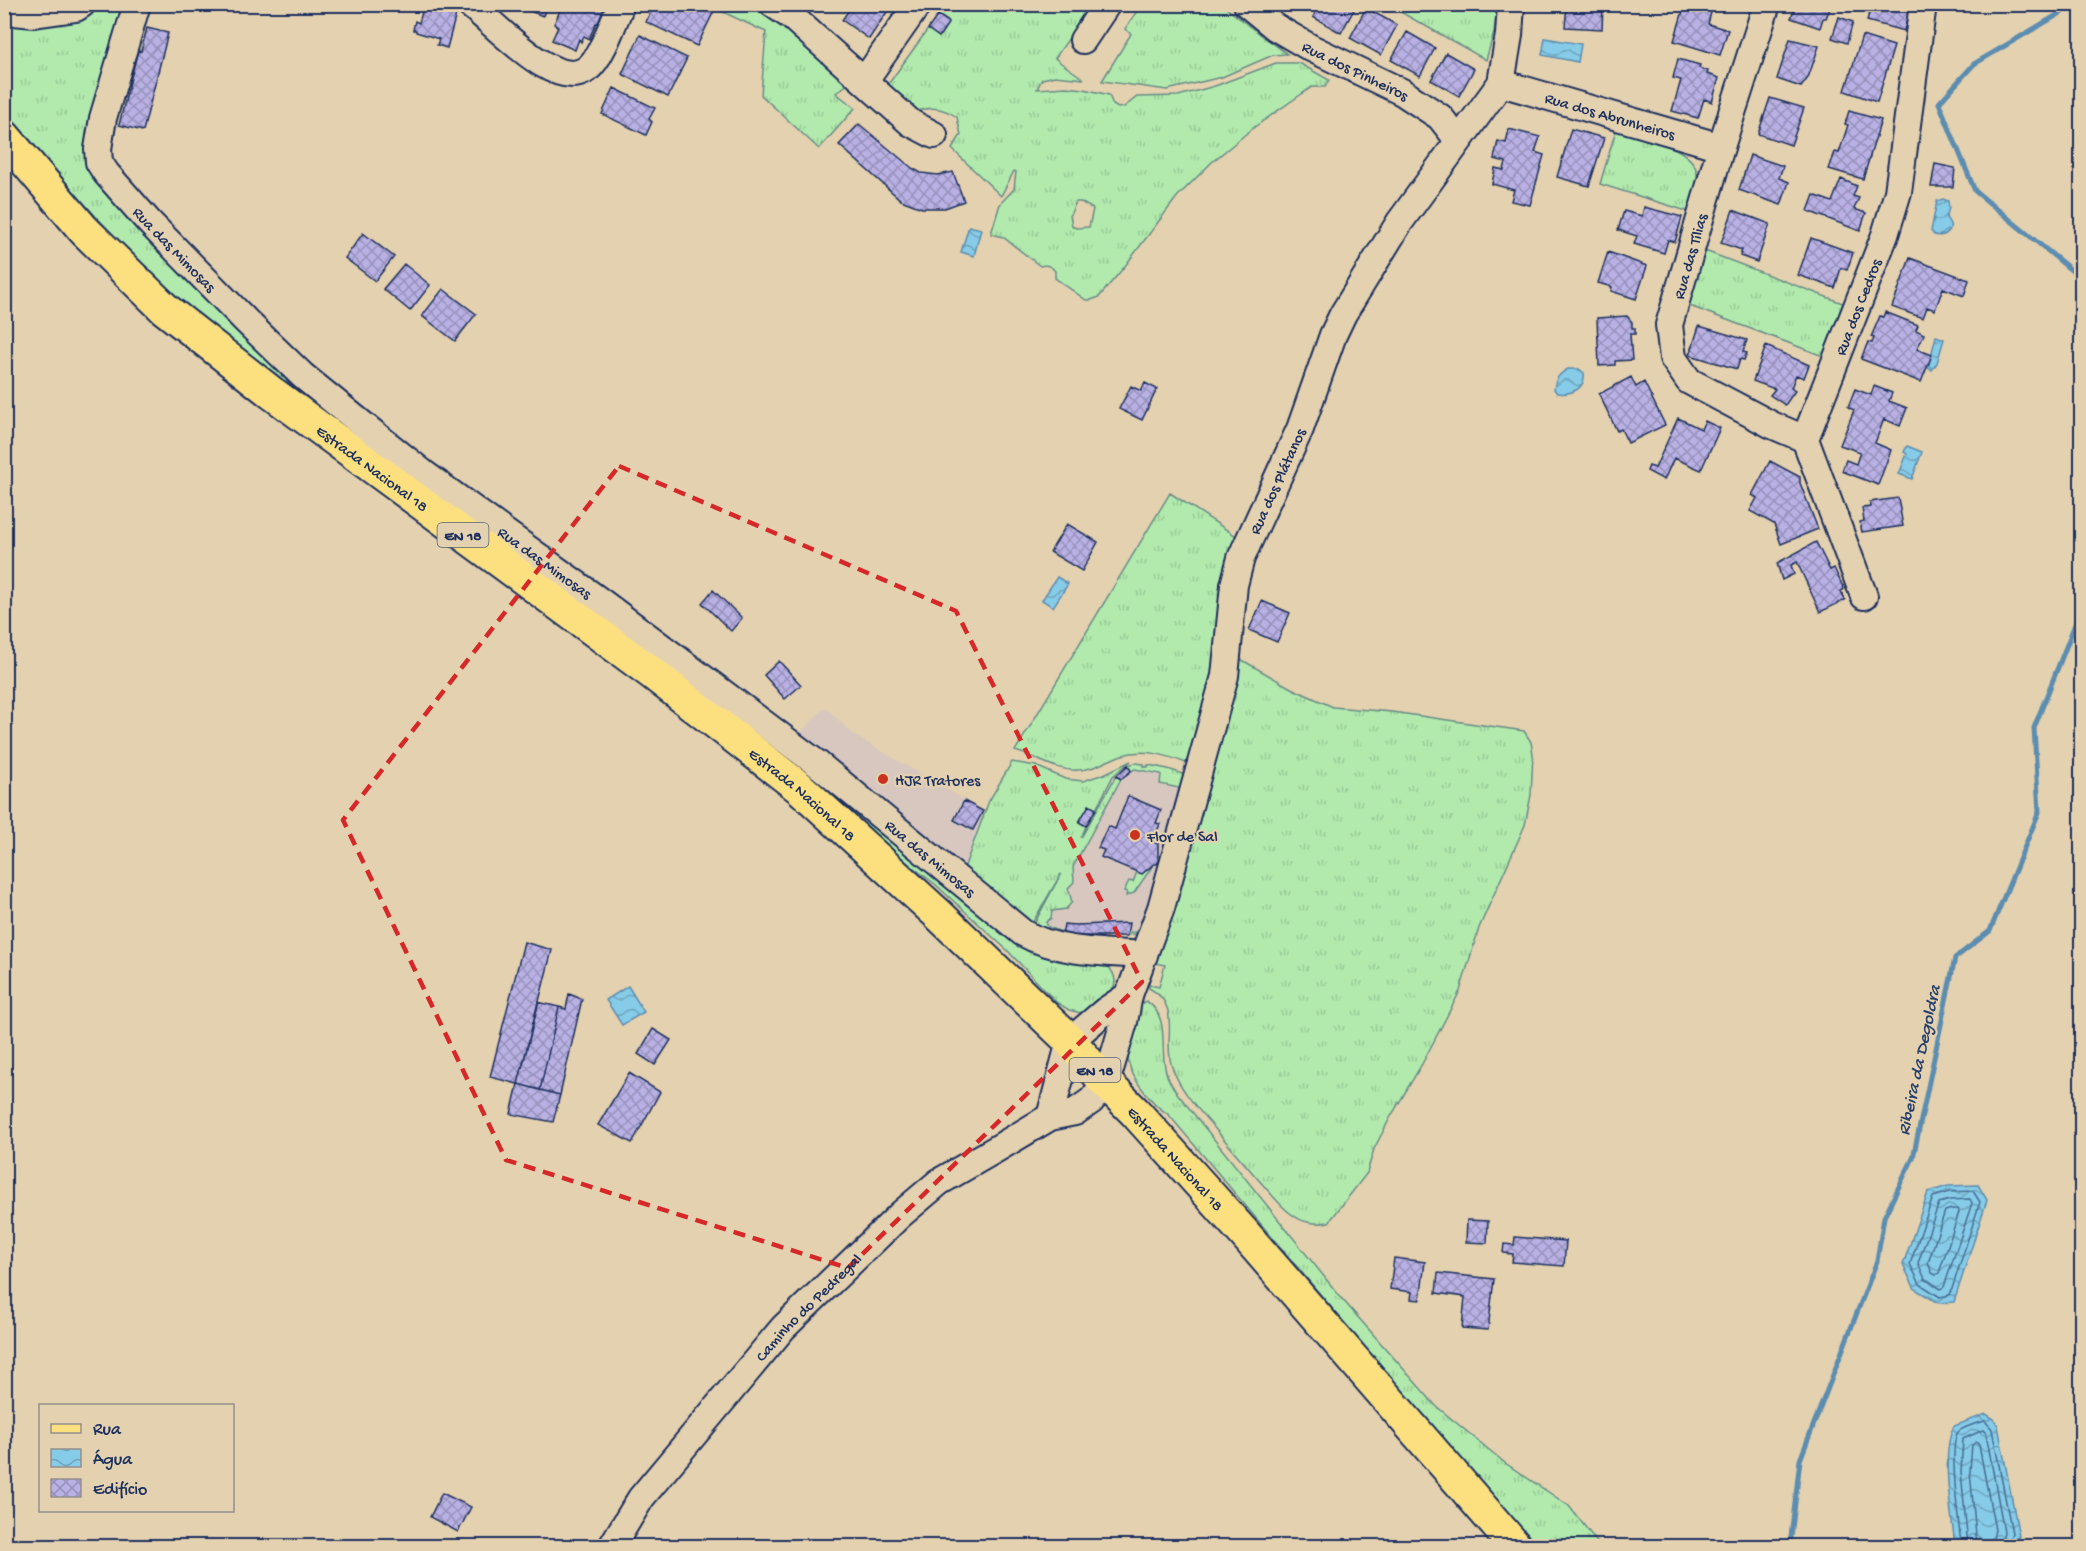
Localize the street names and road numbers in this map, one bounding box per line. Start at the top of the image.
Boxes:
street label: Rua dos Pinheiros [1298,39,1412,107]
street label: Rua dos Abrunheiros [1542,90,1678,146]
street label: Rua das Mimosas [127,204,219,298]
street label: Rua das Tílias [1671,211,1714,302]
street label: Rua dos Cedros [1833,256,1888,359]
street label: Estrada Nacional 18 [311,423,431,518]
street label: Rua dos Plátanos [1247,425,1312,538]
road number: EN 18 [438,523,488,547]
street label: Rua das Mimosas [493,524,595,606]
street label: Estrada Nacional 18 [744,746,858,847]
street label: Rua das Mimosas [880,817,979,903]
road number: EN 18 [1070,1058,1120,1082]
street label: Estrada Nacional 18 [1122,1104,1226,1217]
street label: Caminho do Pedregal [753,1251,867,1367]

